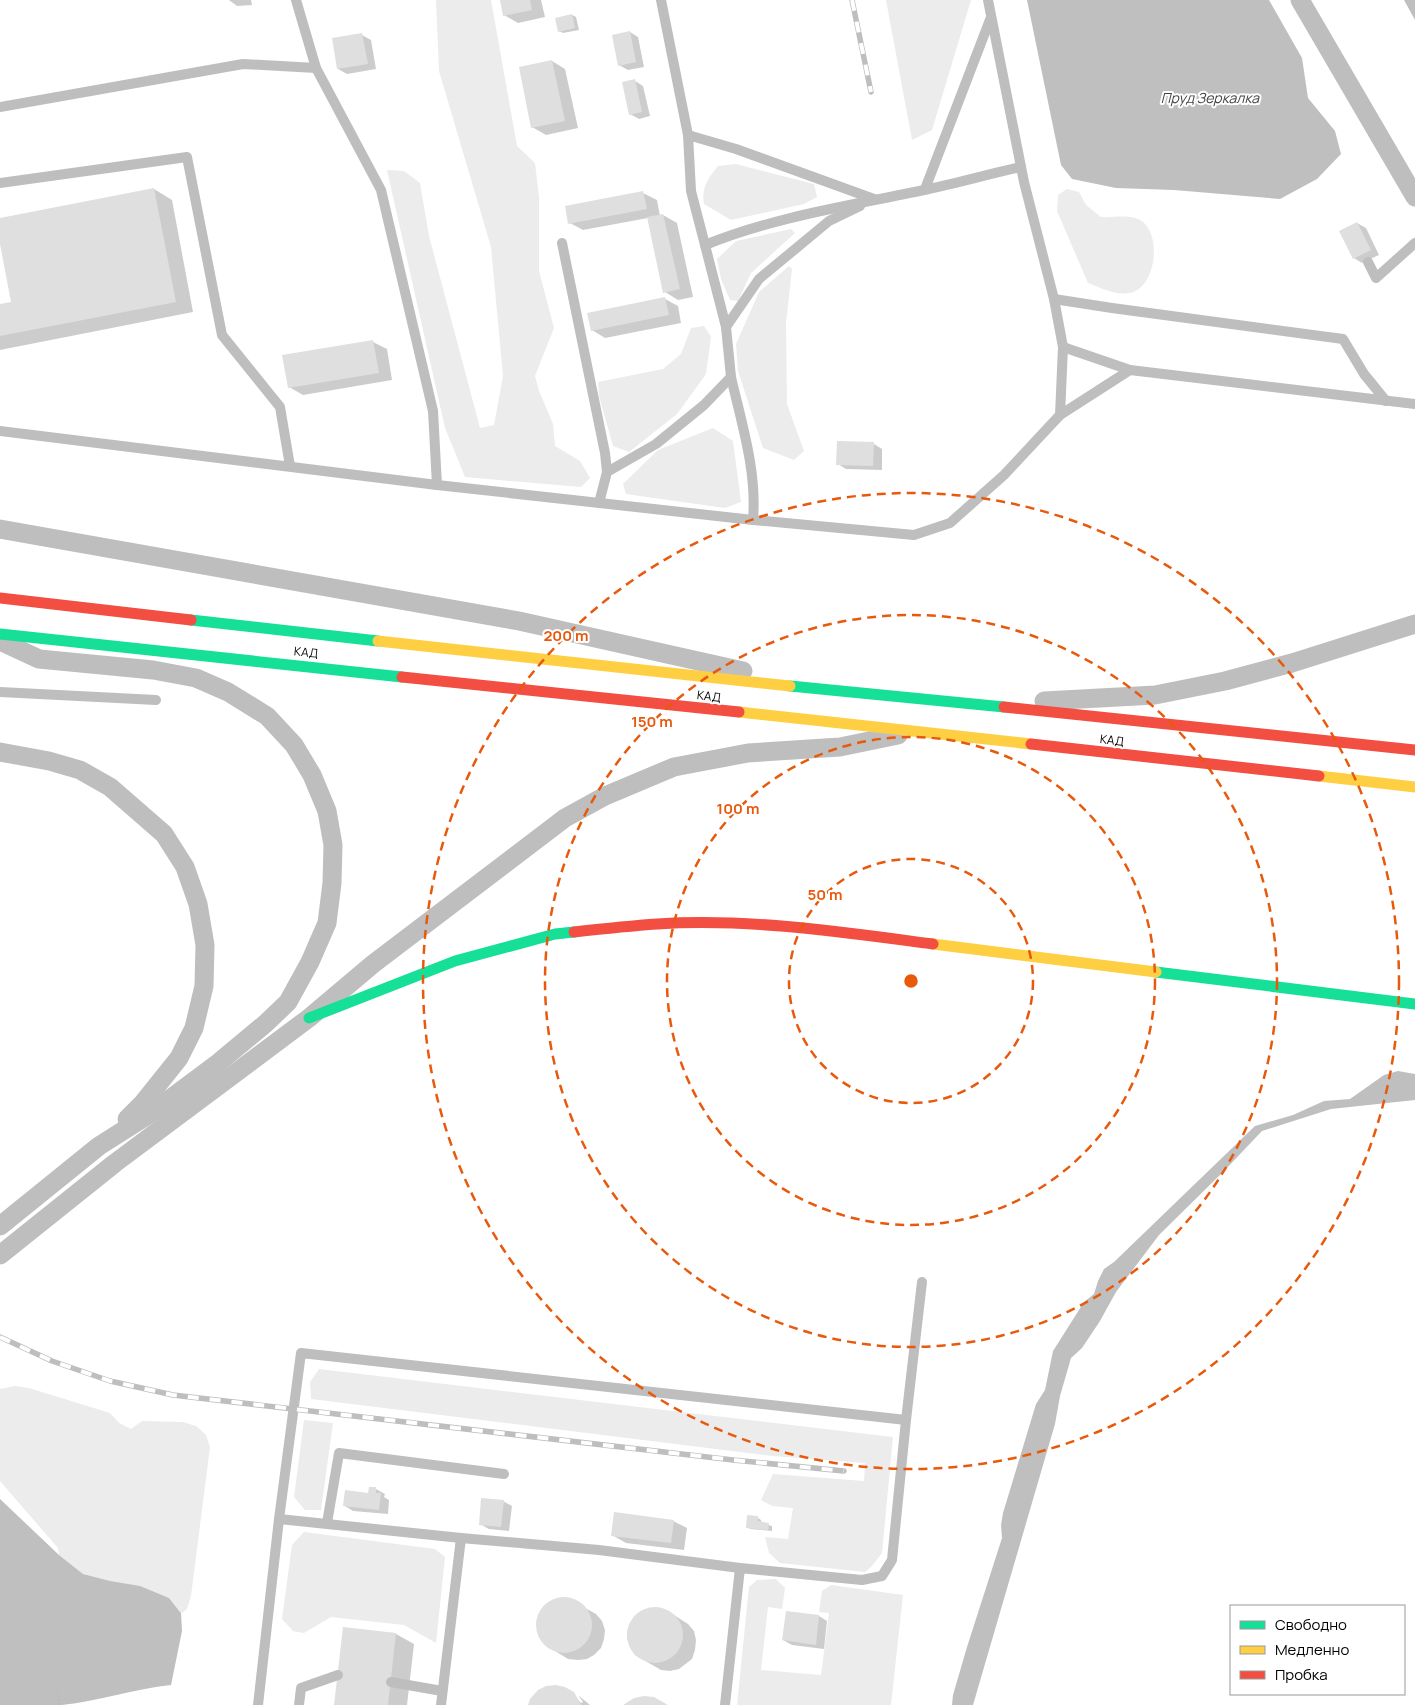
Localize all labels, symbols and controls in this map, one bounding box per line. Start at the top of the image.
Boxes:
water label: Пруд Зеркалка [1161,88,1260,107]
text: 200 m [543,625,589,646]
street label: КАД [293,642,319,662]
street label: КАД [696,686,722,706]
text: 150 m [631,711,673,732]
street label: КАД [1099,730,1125,750]
text: 100 m [717,798,759,819]
text: 50 m [807,884,843,905]
centre of rings [902,972,920,990]
legend [1230,1605,1405,1695]
text: Свободно [1275,1614,1347,1635]
text: Медленно [1275,1639,1349,1660]
text: Пробка [1275,1664,1328,1685]

